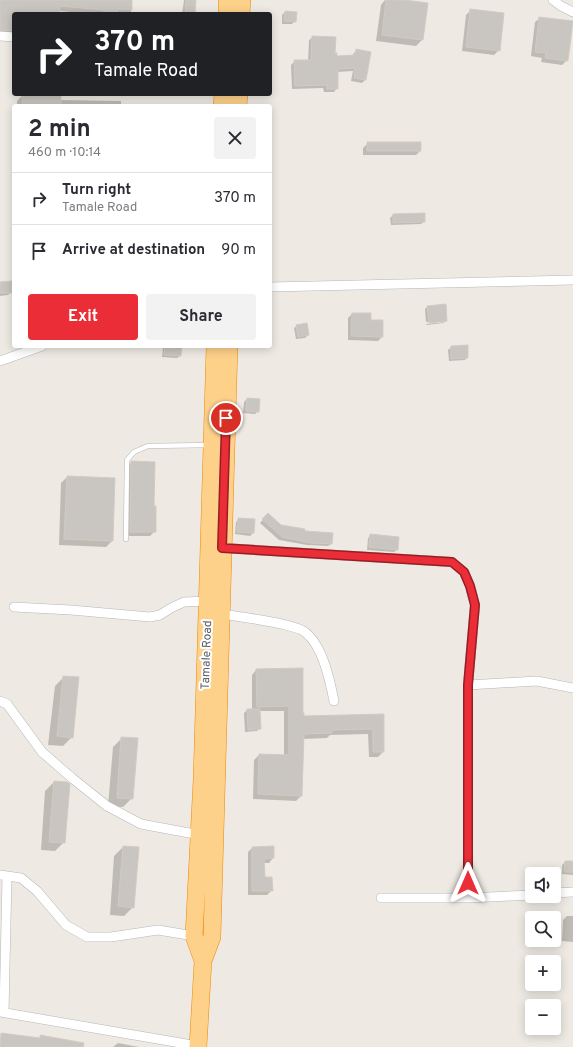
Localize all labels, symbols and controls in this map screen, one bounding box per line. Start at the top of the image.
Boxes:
text: 370 m [94,25,175,61]
icon: right [28,28,80,80]
text: Tamale Road [94,60,198,83]
text: 2 min [28,115,91,145]
button: close [214,117,256,159]
text: 460 m · 10:14 [28,145,101,161]
text: Turn right [62,181,131,200]
icon: right [28,188,50,210]
text: 370 m [214,189,256,208]
text: Tamale Road [62,200,137,216]
icon: arrive [28,240,50,262]
text: Arrive at destination [62,241,205,260]
text: 90 m [221,241,256,260]
button: Exit [28,294,138,340]
button: Share [146,294,256,340]
pin [209,401,243,435]
icon: arrive [215,407,237,429]
street label: Tamale Road [198,620,216,690]
position arrow [447,862,489,904]
map controls [525,867,561,1035]
button: sound [525,867,561,903]
button: search [525,911,561,947]
button: + [525,955,561,991]
button: − [525,999,561,1035]

